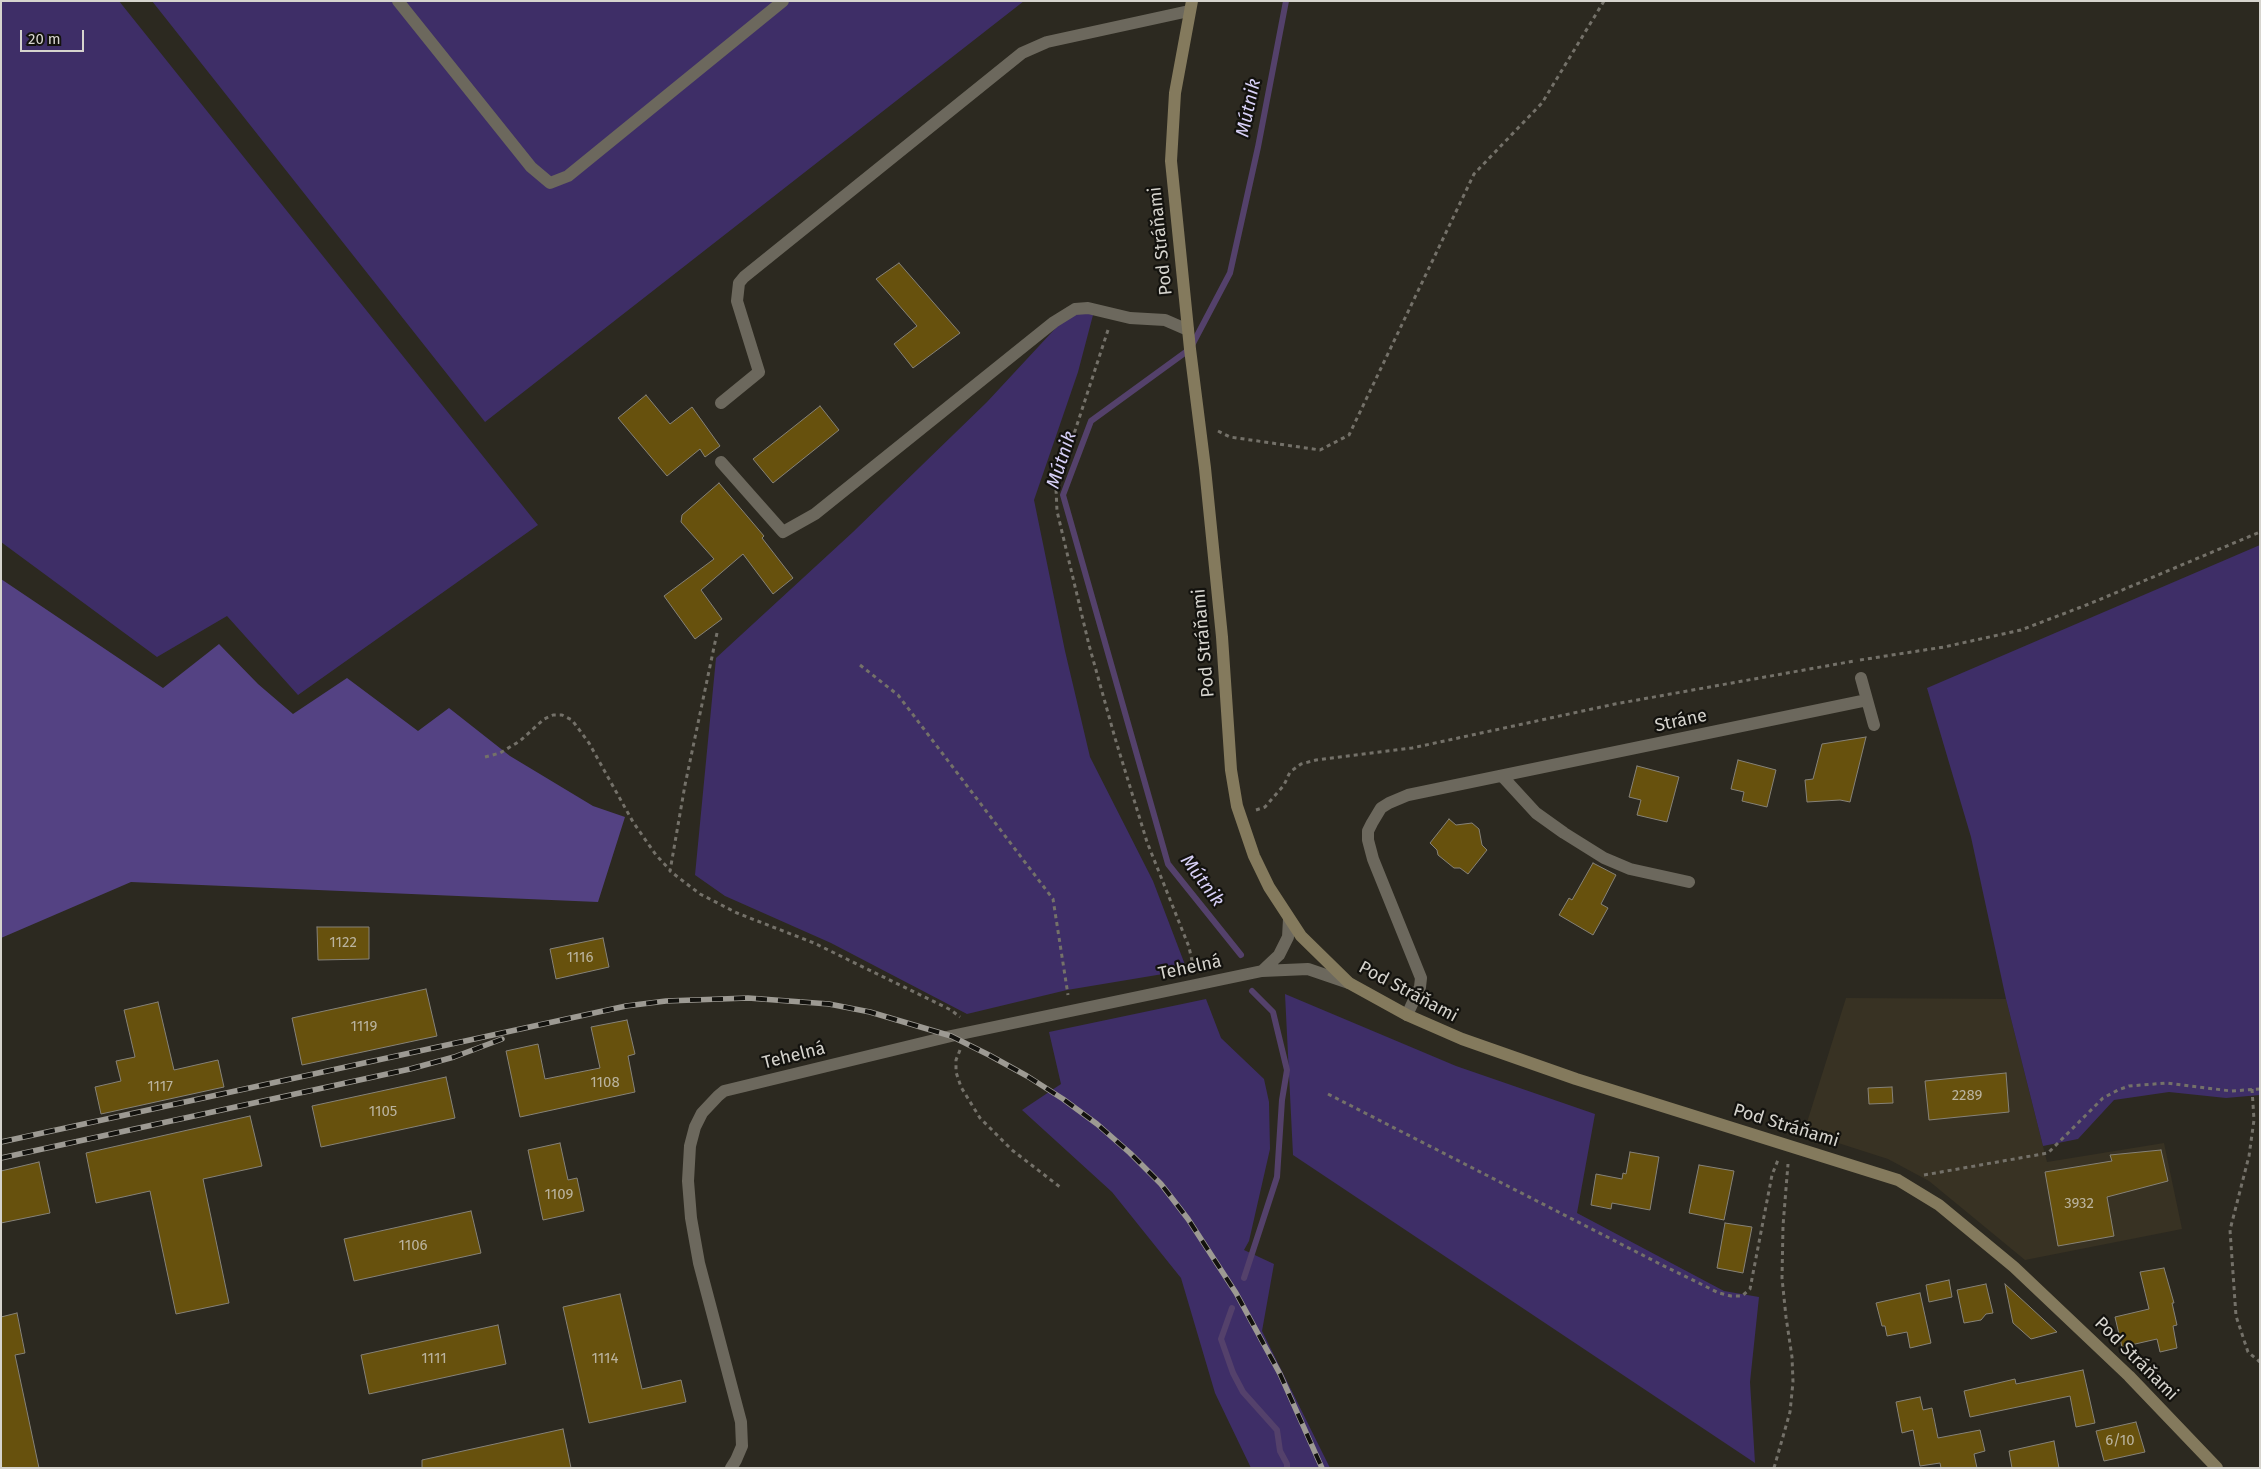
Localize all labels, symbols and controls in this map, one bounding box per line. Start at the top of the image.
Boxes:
scale bar [22,20,86,52]
text: 20 m [28,30,61,48]
water label: Mútnik [1232,77,1266,139]
street label: Pod Stráňami [1145,186,1177,296]
water label: Mútnik [1042,428,1082,492]
street label: Pod Stráňami [1188,588,1220,698]
street label: Stráne [1653,705,1709,737]
water label: Mútnik [1175,851,1229,911]
house number: 1122 [329,934,357,952]
house number: 1116 [566,949,594,967]
street label: Tehelná [1156,951,1224,985]
street label: Pod Stráňami [1355,957,1461,1027]
house number: 1119 [351,1018,377,1036]
street label: Tehelná [760,1038,828,1074]
house number: 1108 [590,1074,620,1092]
house number: 1117 [147,1078,173,1096]
house number: 2289 [1952,1087,1982,1105]
street label: Pod Stráňami [1731,1100,1841,1152]
house number: 1105 [369,1103,397,1121]
house number: 1109 [545,1186,573,1204]
house number: 3932 [2064,1195,2094,1213]
house number: 1106 [398,1237,428,1255]
street label: Pod Stráňami [2090,1313,2182,1405]
house number: 1111 [421,1350,447,1368]
house number: 1114 [591,1350,619,1368]
house number: 6/10 [2105,1432,2135,1450]

